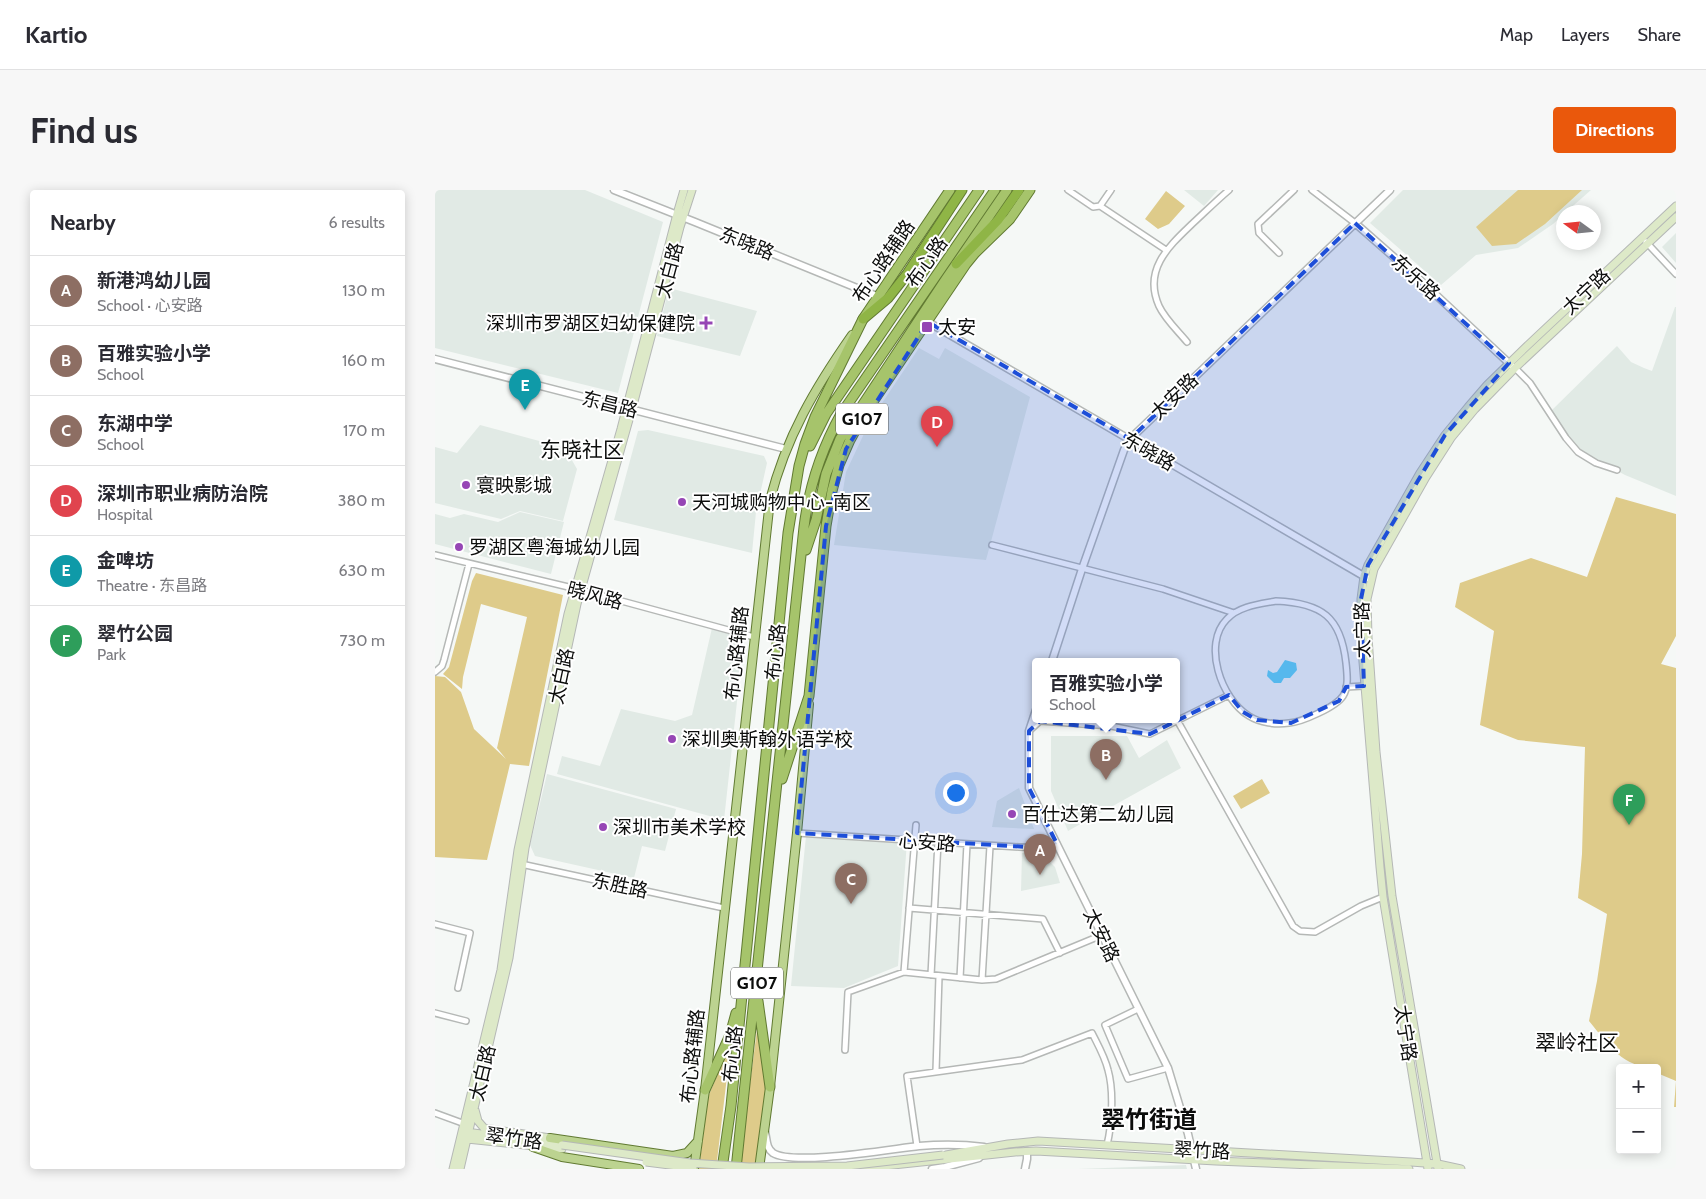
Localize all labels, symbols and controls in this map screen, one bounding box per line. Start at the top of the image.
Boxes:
text: Kartio [25,20,88,49]
text: Map [1500,24,1533,46]
text: Layers [1561,24,1610,46]
text: Share [1638,24,1681,46]
button: Directions [1553,107,1676,153]
text: Find us [30,109,138,152]
north arrow [1556,205,1601,250]
text: Nearby [50,210,116,235]
text: 6 results [329,213,385,232]
street label: 布心路辅路 [847,215,920,307]
street label: 东晓路 [716,222,778,265]
street label: 布心路 [901,232,952,292]
street label: 太白路 [651,240,688,301]
street label: 东乐路 [1387,250,1445,305]
street label: 太宁路 [1558,264,1615,319]
text: 新港鸿幼儿园 [97,269,211,292]
text: A [61,281,71,300]
text: 130 m [342,281,385,300]
text: School · 心安路 [97,296,203,315]
place label: 深圳市罗湖区妇幼保健院 [486,312,695,335]
marker: 深圳市罗湖区妇幼保健院 [699,316,713,330]
place label: 太安 [938,316,976,339]
marker: 太安 [920,320,934,334]
text: 百雅实验小学 [97,342,211,365]
text: B [61,351,71,370]
text: 160 m [342,351,385,370]
text: School [97,365,144,384]
street label: 太安路 [1146,368,1203,424]
pin: E [509,369,541,410]
street label: 东昌路 [579,386,640,423]
road number: G107 [836,403,888,434]
pin: D [921,406,953,447]
text: 东湖中学 [97,412,173,435]
text: C [61,421,71,440]
text: 170 m [343,421,385,440]
street label: 东晓路 [1118,427,1179,476]
text: School [97,435,144,454]
district label: 东晓社区 [540,437,624,462]
place label: 寰映影城 [476,474,552,497]
marker: 寰映影城 [460,479,472,491]
text: 深圳市职业病防治院 [97,482,268,505]
text: D [60,491,72,510]
text: 380 m [338,491,385,510]
place label: 天河城购物中心-南区 [692,491,871,514]
marker: 天河城购物中心-南区 [676,496,688,508]
text: Hospital [97,505,153,524]
place label: 罗湖区粤海城幼儿园 [469,536,640,559]
marker: 罗湖区粤海城幼儿园 [453,541,465,553]
text: 金啤坊 [97,549,154,572]
text: E [61,561,71,580]
text: 630 m [338,561,385,580]
text: Theatre · 东昌路 [97,576,207,595]
street label: 晓风路 [564,577,625,614]
street label: 太宁路 [1351,601,1374,659]
street label: 布心路辅路 [720,605,753,702]
text: 翠竹公园 [97,622,173,645]
street label: 布心路 [761,622,790,682]
text: F [62,631,70,650]
text: 730 m [339,631,385,650]
text: Park [97,645,126,664]
street label: 太白路 [544,646,579,706]
popup [1032,658,1180,723]
text: 百雅实验小学 [1049,672,1163,695]
text: School [1049,695,1096,714]
place label: 深圳奥斯翰外语学校 [682,728,853,751]
marker: 深圳奥斯翰外语学校 [666,733,678,745]
pin: B [1090,739,1122,780]
your location [943,780,969,806]
pin: F [1613,784,1645,825]
place label: 百仕达第二幼儿园 [1022,803,1174,826]
marker: 百仕达第二幼儿园 [1006,808,1018,820]
place label: 深圳市美术学校 [613,816,746,839]
marker: 深圳市美术学校 [597,821,609,833]
street label: 心安路 [898,829,956,856]
pin: A [1024,834,1056,875]
pin: C [835,863,867,904]
street label: 东胜路 [590,868,650,903]
street label: 太安路 [1079,905,1124,966]
road number: G107 [731,968,783,998]
street label: 太宁路 [1390,1003,1421,1063]
street label: 布心路辅路 [676,1008,709,1105]
street label: 布心路 [718,1024,747,1084]
district label: 翠岭社区 [1535,1030,1619,1055]
street label: 太白路 [465,1043,500,1103]
map controls [1616,1064,1661,1154]
button: + [1616,1064,1661,1109]
district label: 翠竹街道 [1101,1105,1197,1134]
button: − [1616,1109,1661,1154]
street label: 翠竹路 [484,1123,544,1154]
street label: 翠竹路 [1173,1138,1231,1163]

